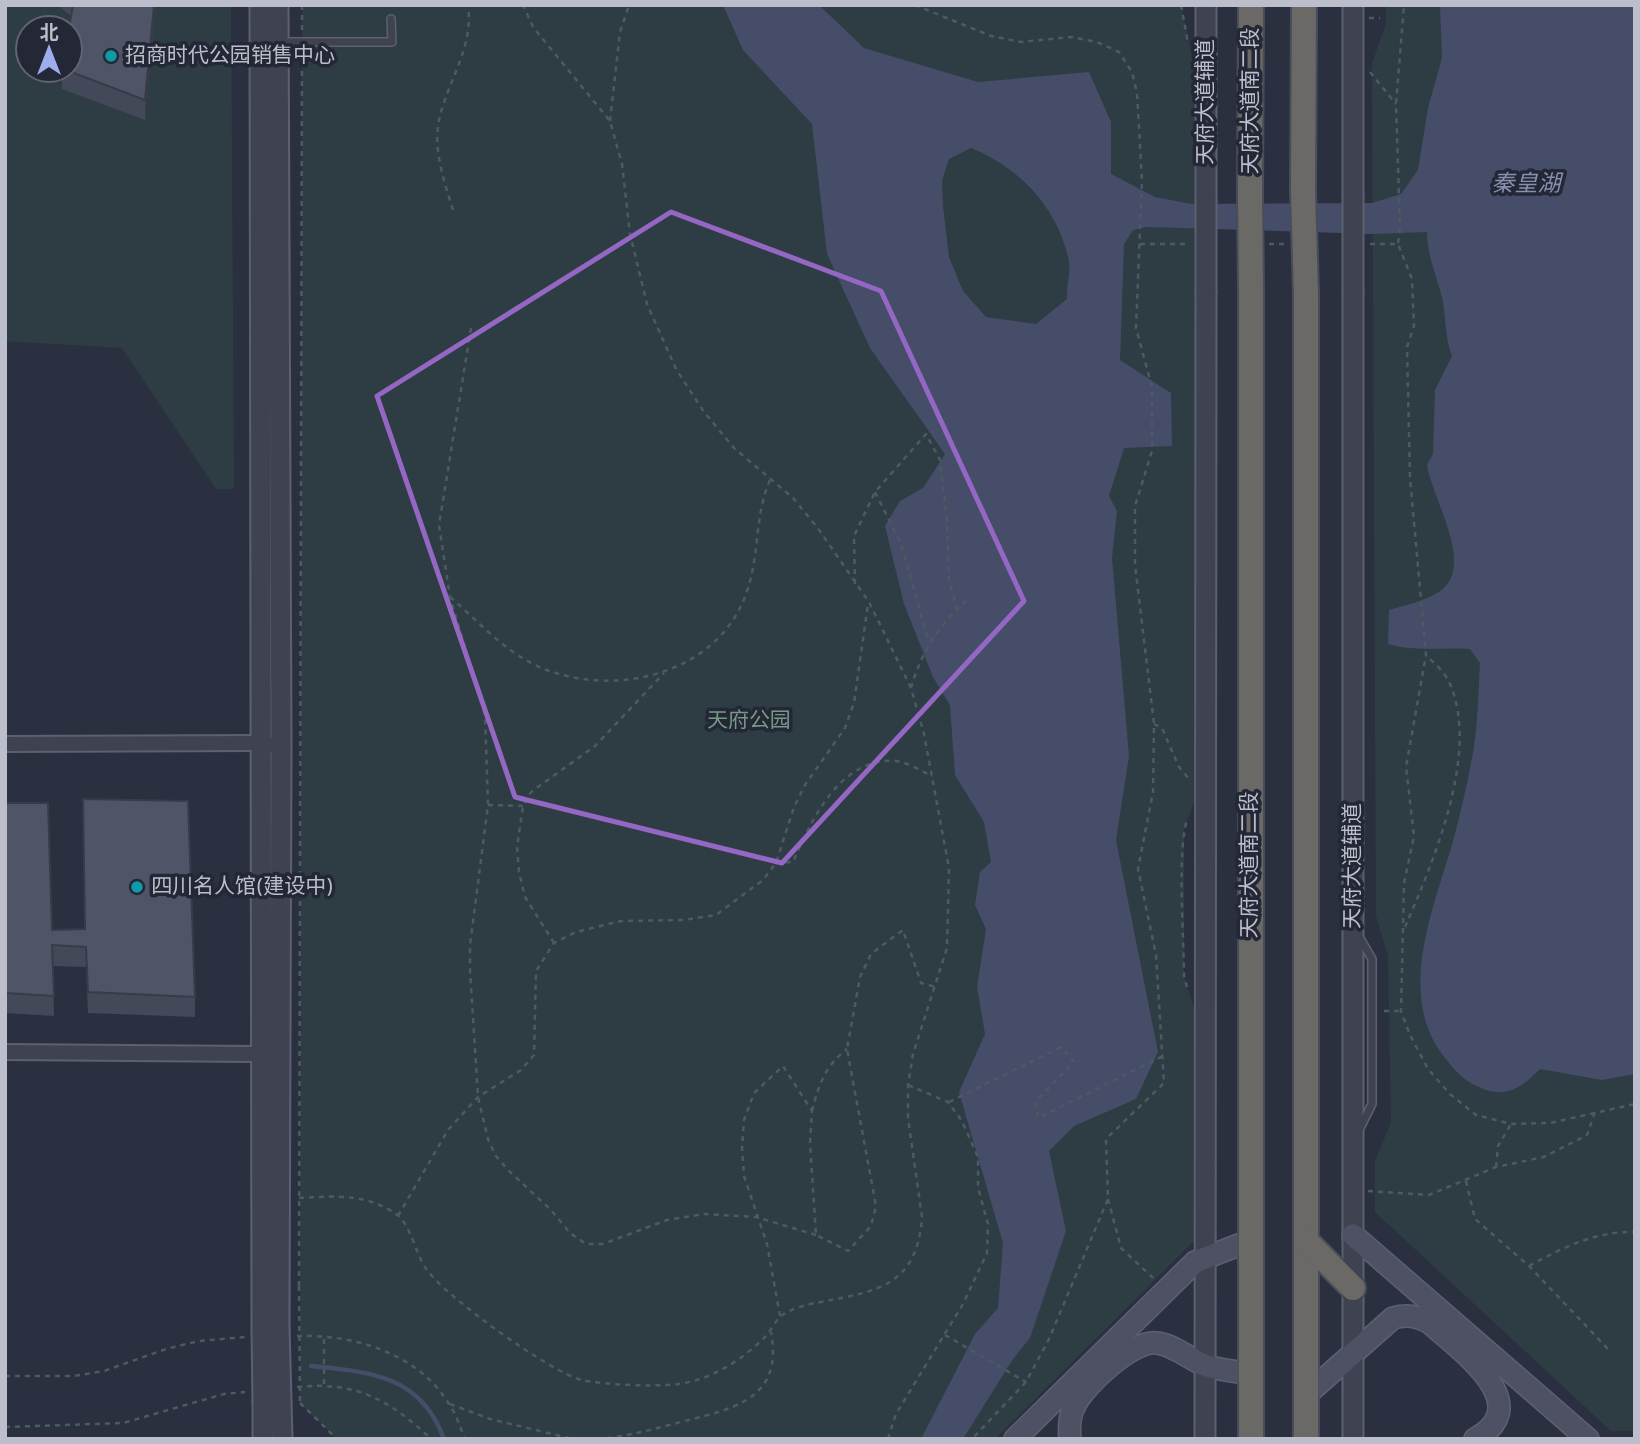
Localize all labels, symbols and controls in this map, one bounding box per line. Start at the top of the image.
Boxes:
north arrow [14,14,84,84]
text: 北 [39,22,59,46]
street label: 天府大道南二段 [1238,28,1265,175]
street label: 天府大道辅道 [1193,39,1220,165]
place label: 招商时代公园销售中心 [125,43,335,70]
marker: 招商时代公园销售中心 [103,48,119,64]
water label: 秦皇湖 [1492,171,1564,200]
park label: 天府公园 [707,708,791,735]
street label: 天府大道南二段 [1237,792,1264,939]
street label: 天府大道辅道 [1340,803,1367,929]
place label: 四川名人馆(建设中) [151,874,333,901]
marker: 四川名人馆(建设中) [129,879,145,895]

